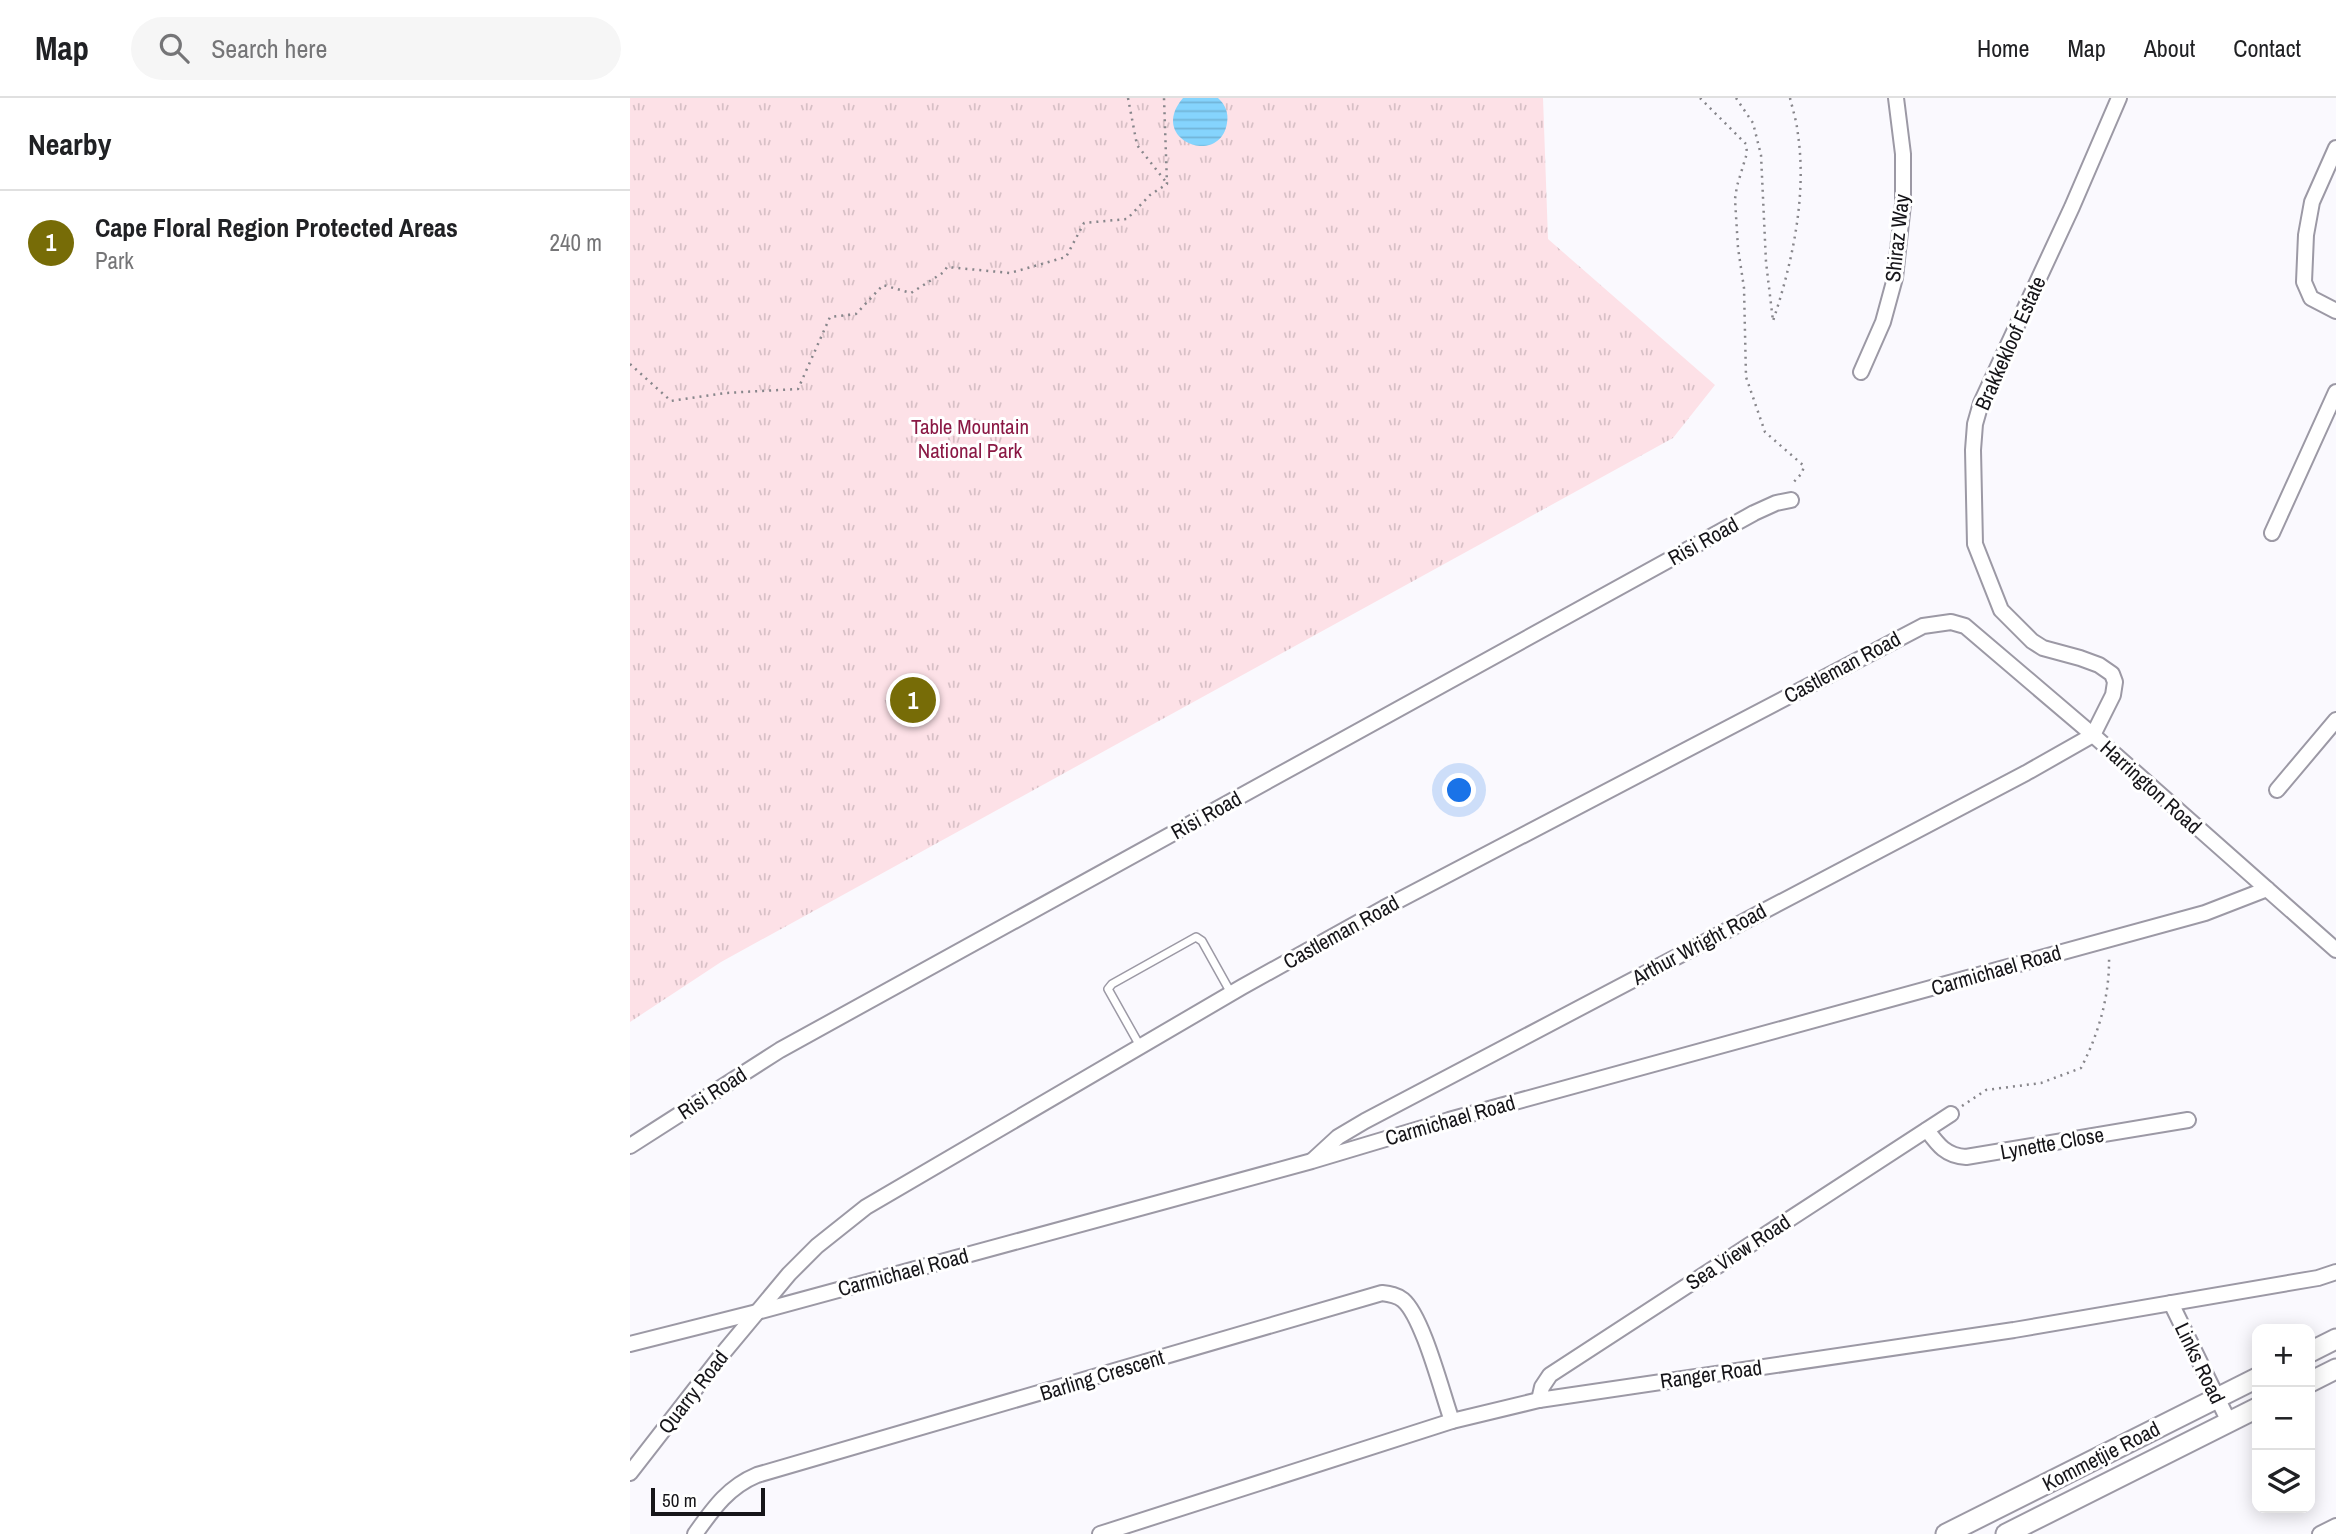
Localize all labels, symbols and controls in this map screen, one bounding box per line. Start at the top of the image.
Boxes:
search box [131,17,621,80]
text: Map [35,26,89,70]
icon: search [155,29,193,67]
text: Search here [211,31,327,66]
text: Home [1977,32,2029,64]
text: Map [2067,32,2106,64]
text: About [2144,32,2195,64]
text: Contact [2233,32,2301,64]
text: Nearby [28,124,111,164]
street label: Shiraz Way [1878,192,1916,283]
text: Cape Floral Region Protected Areas [95,210,458,245]
text: 1 [46,227,56,258]
text: 240 m [550,227,602,258]
text: Park [95,245,134,276]
street label: Brakkekloof Estate [1968,272,2052,414]
park label: Table Mountain National Park [911,412,1029,465]
street label: Risi Road [1662,510,1744,572]
street label: Castleman Road [1779,624,1905,710]
pin: 1 [890,674,936,726]
street label: Harrington Road [2094,734,2208,840]
your location [1442,773,1476,807]
street label: Risi Road [1165,784,1247,846]
street label: Castleman Road [1278,888,1404,976]
street label: Arthur Wright Road [1626,896,1771,992]
street label: Carmichael Road [1928,938,2064,1002]
street label: Risi Road [672,1060,752,1126]
street label: Carmichael Road [1382,1088,1518,1152]
street label: Lynette Close [1998,1120,2106,1166]
street label: Sea View Road [1680,1207,1796,1297]
street label: Carmichael Road [835,1241,971,1303]
street label: Links Road [2168,1317,2232,1409]
map controls [2252,1324,2315,1513]
button: + [2252,1324,2315,1387]
street label: Barling Crescent [1036,1342,1168,1408]
street label: Quarry Road [651,1344,735,1440]
street label: Ranger Road [1658,1353,1764,1395]
button: − [2252,1387,2315,1450]
street label: Kommetjie Road [2037,1414,2165,1498]
button: layers [2252,1450,2315,1513]
scale bar [651,1485,765,1517]
text: 50 m [662,1487,697,1513]

